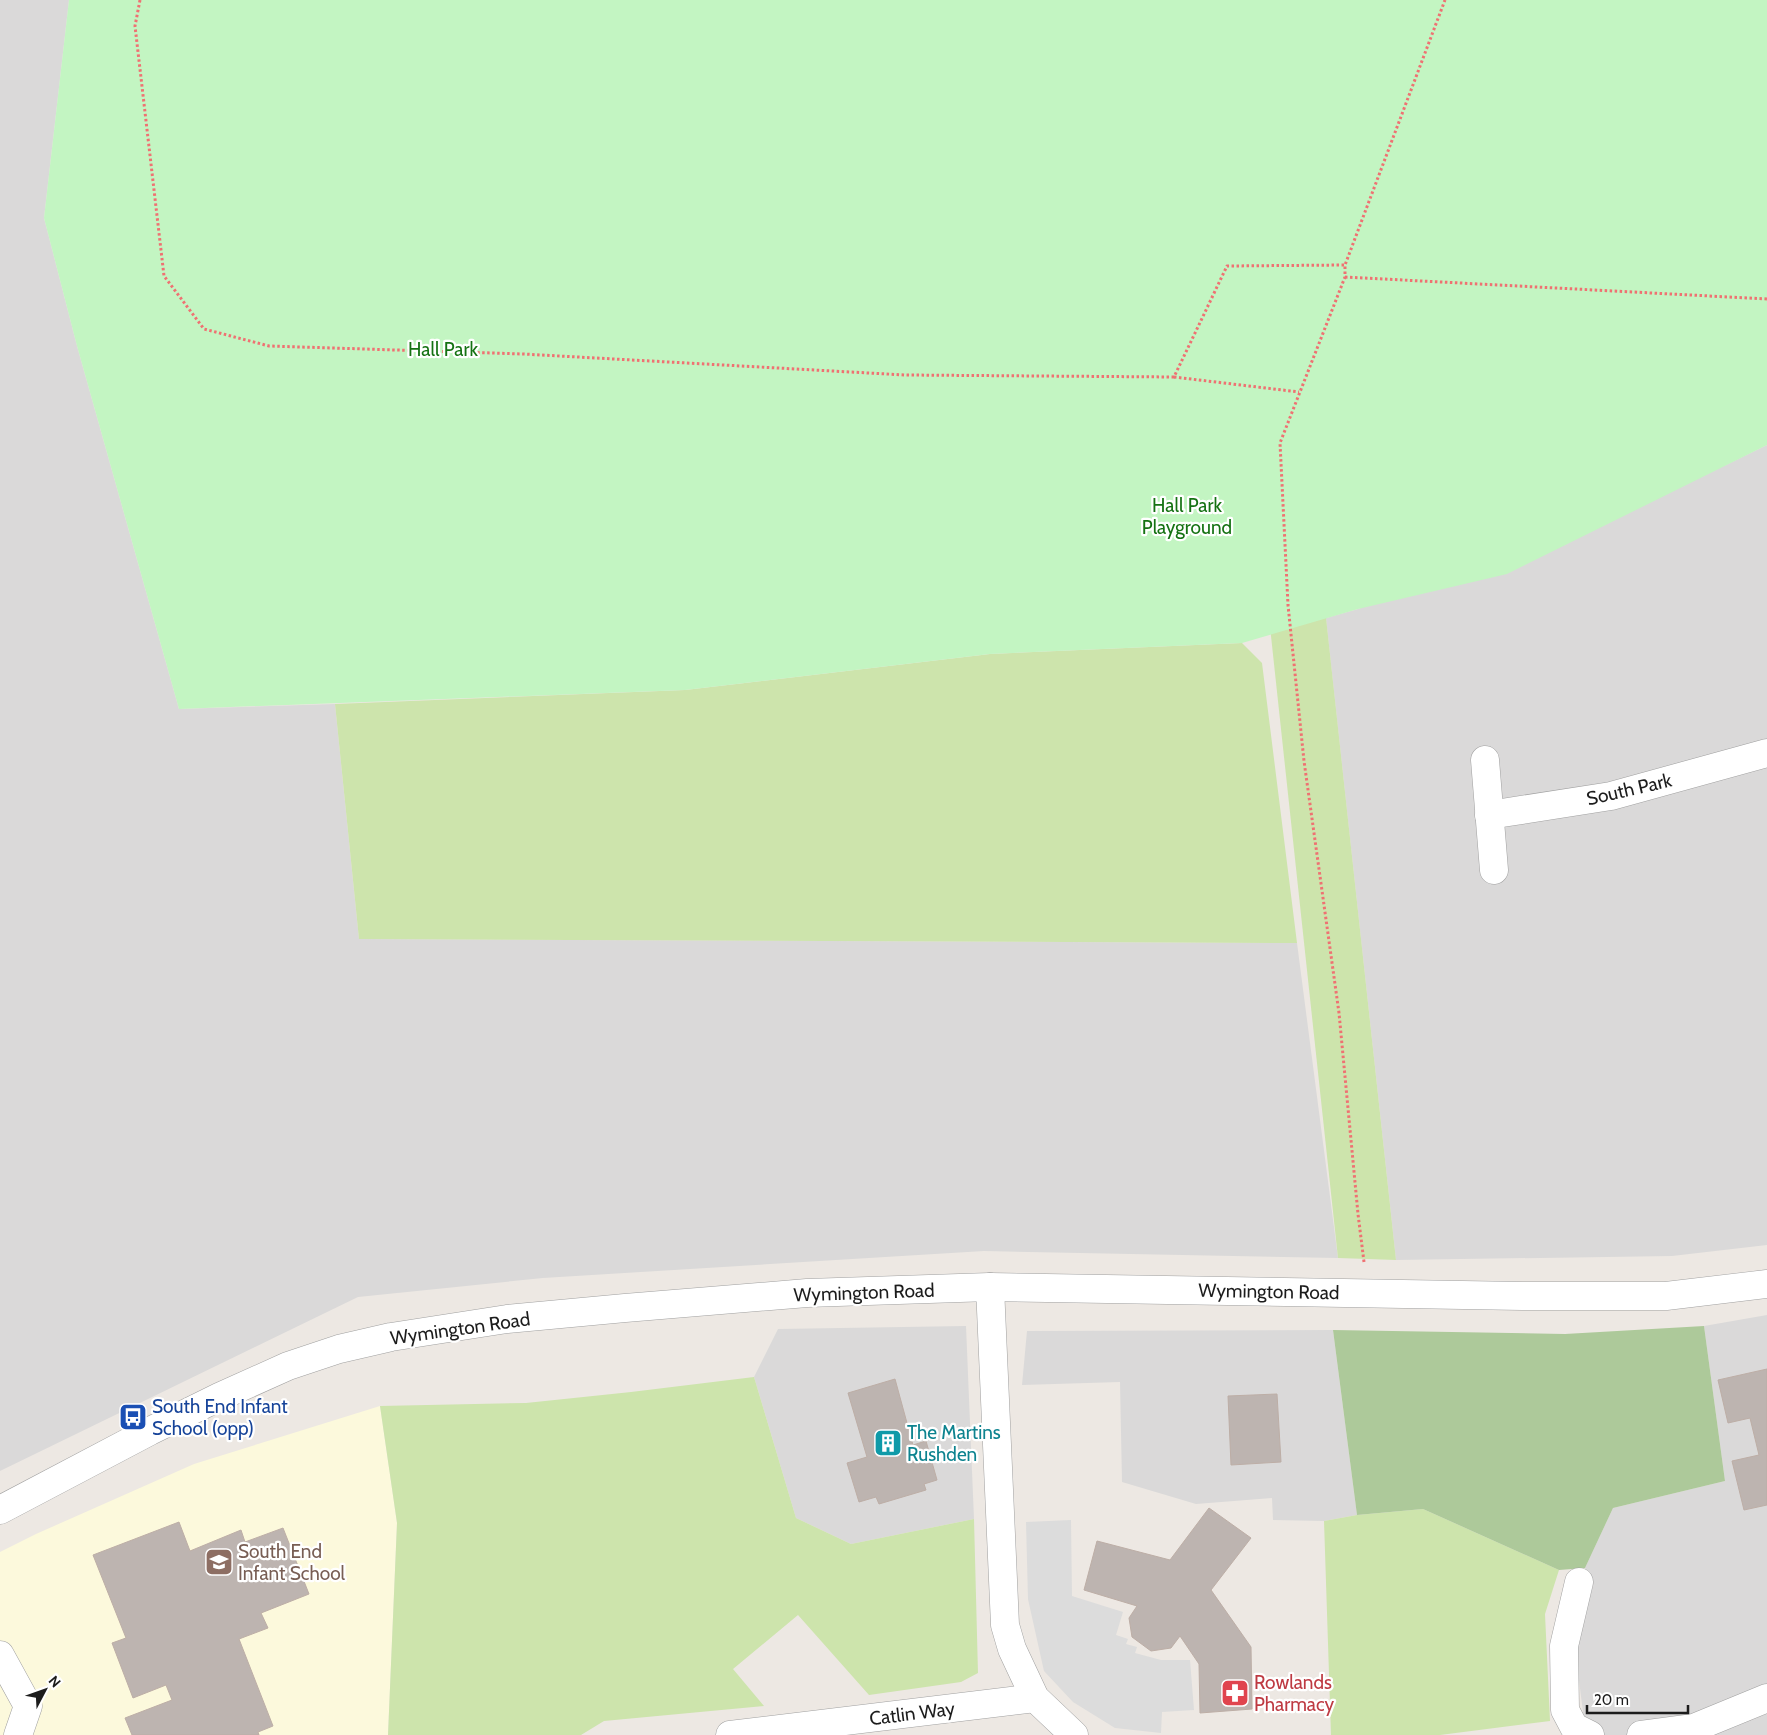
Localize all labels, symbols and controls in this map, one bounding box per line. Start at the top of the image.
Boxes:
park label: Hall Park [408,338,478,361]
park label: Hall Park Playground [1142,494,1232,539]
street label: South Park [1584,768,1674,810]
street label: Wymington Road [793,1279,935,1306]
street label: Wymington Road [1198,1279,1340,1304]
street label: Wymington Road [389,1307,532,1350]
place label: South End Infant School (opp) [152,1395,288,1440]
bus stop icon: South End Infant School (opp) [118,1402,148,1432]
place label: The Martins Rushden [907,1421,1001,1466]
building icon: The Martins Rushden [873,1428,903,1458]
place label: South End Infant School [238,1540,346,1585]
school or university icon: South End Infant School [204,1547,234,1577]
north arrow [20,1665,70,1715]
place label: Rowlands Pharmacy [1254,1671,1335,1716]
text: N [45,1672,65,1691]
pharmacy icon: Rowlands Pharmacy [1220,1678,1250,1708]
scale bar [1587,1682,1688,1714]
text: 20 m [1594,1691,1629,1709]
street label: Catlin Way [868,1697,957,1730]

